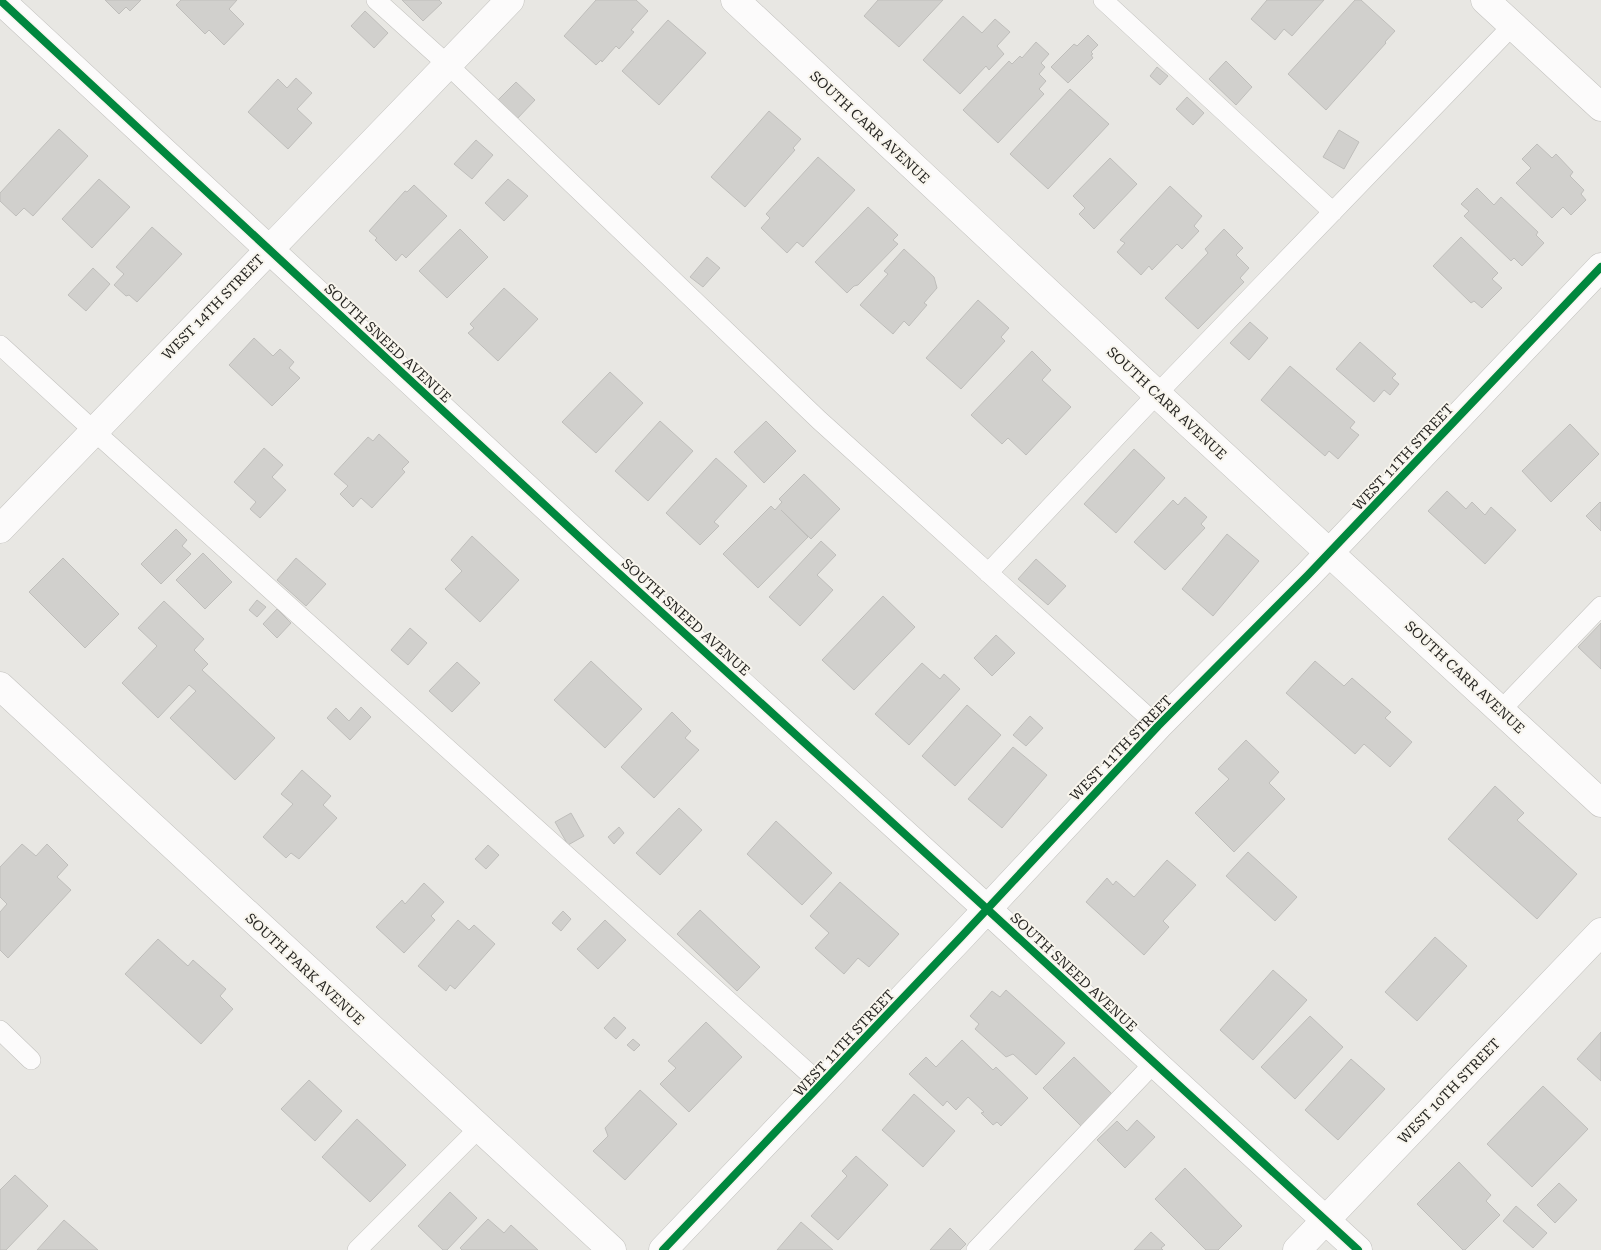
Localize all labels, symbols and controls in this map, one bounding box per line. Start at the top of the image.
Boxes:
street label: SOUTH CARR AVENUE [807,67,933,187]
street label: WEST 14TH STREET [159,251,267,363]
street label: SOUTH SNEED AVENUE [322,280,455,406]
street label: SOUTH CARR AVENUE [1104,343,1230,463]
street label: WEST 11TH STREET [1350,400,1456,514]
street label: SOUTH SNEED AVENUE [619,555,753,679]
street label: SOUTH CARR AVENUE [1402,617,1528,737]
street label: WEST 11TH STREET [1067,692,1175,804]
street label: SOUTH SNEED AVENUE [1008,909,1141,1035]
street label: SOUTH PARK AVENUE [242,910,368,1028]
street label: WEST 11TH STREET [791,986,897,1100]
street label: WEST 10TH STREET [1395,1035,1503,1147]

